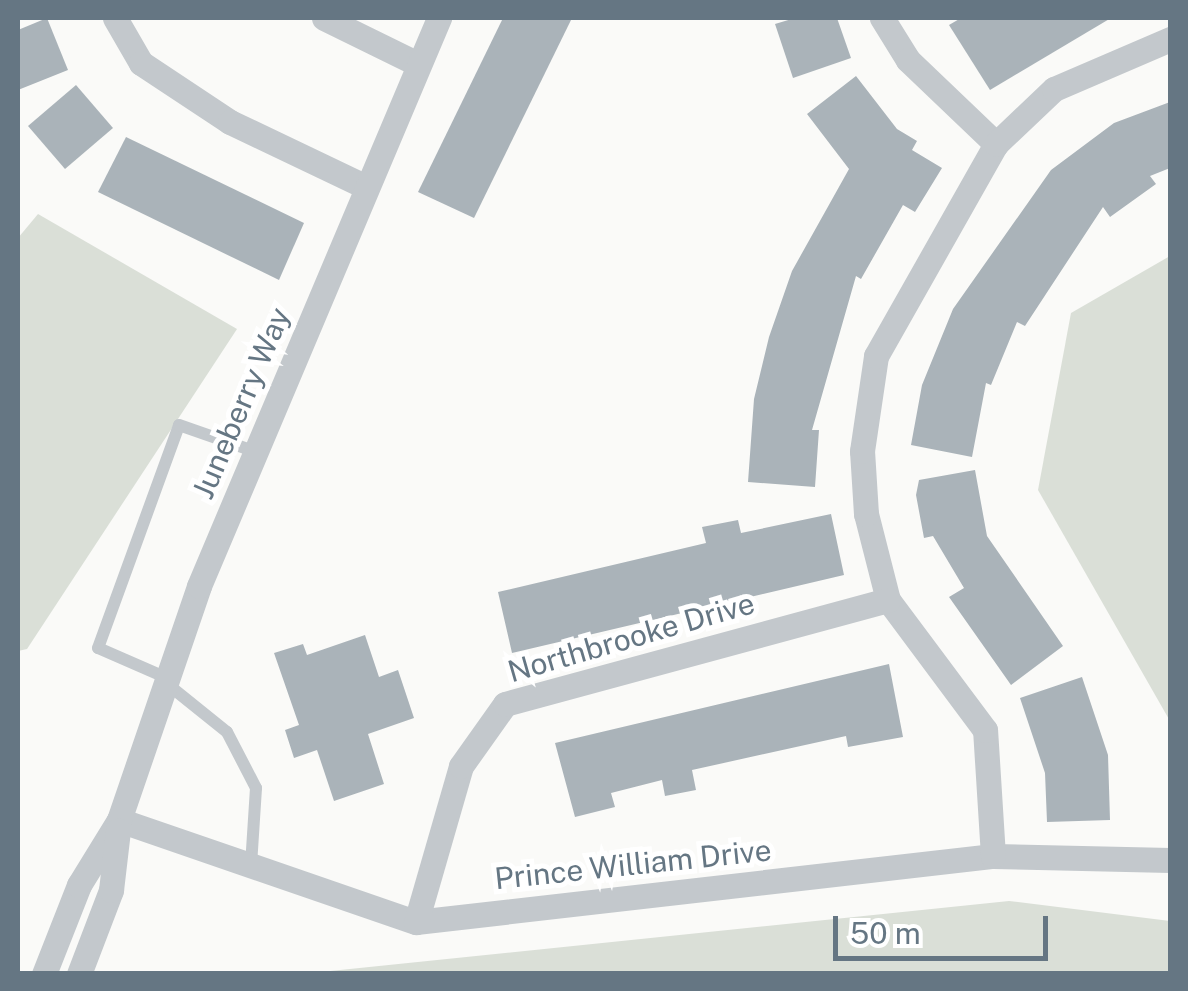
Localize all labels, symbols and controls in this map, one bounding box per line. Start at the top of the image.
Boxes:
street label: Juneberry Way [184,302,298,504]
street label: Northbrooke Drive [503,585,759,689]
street label: Prince William Drive [492,832,774,896]
scale bar [838,896,1053,958]
text: 50 m [850,915,921,951]

